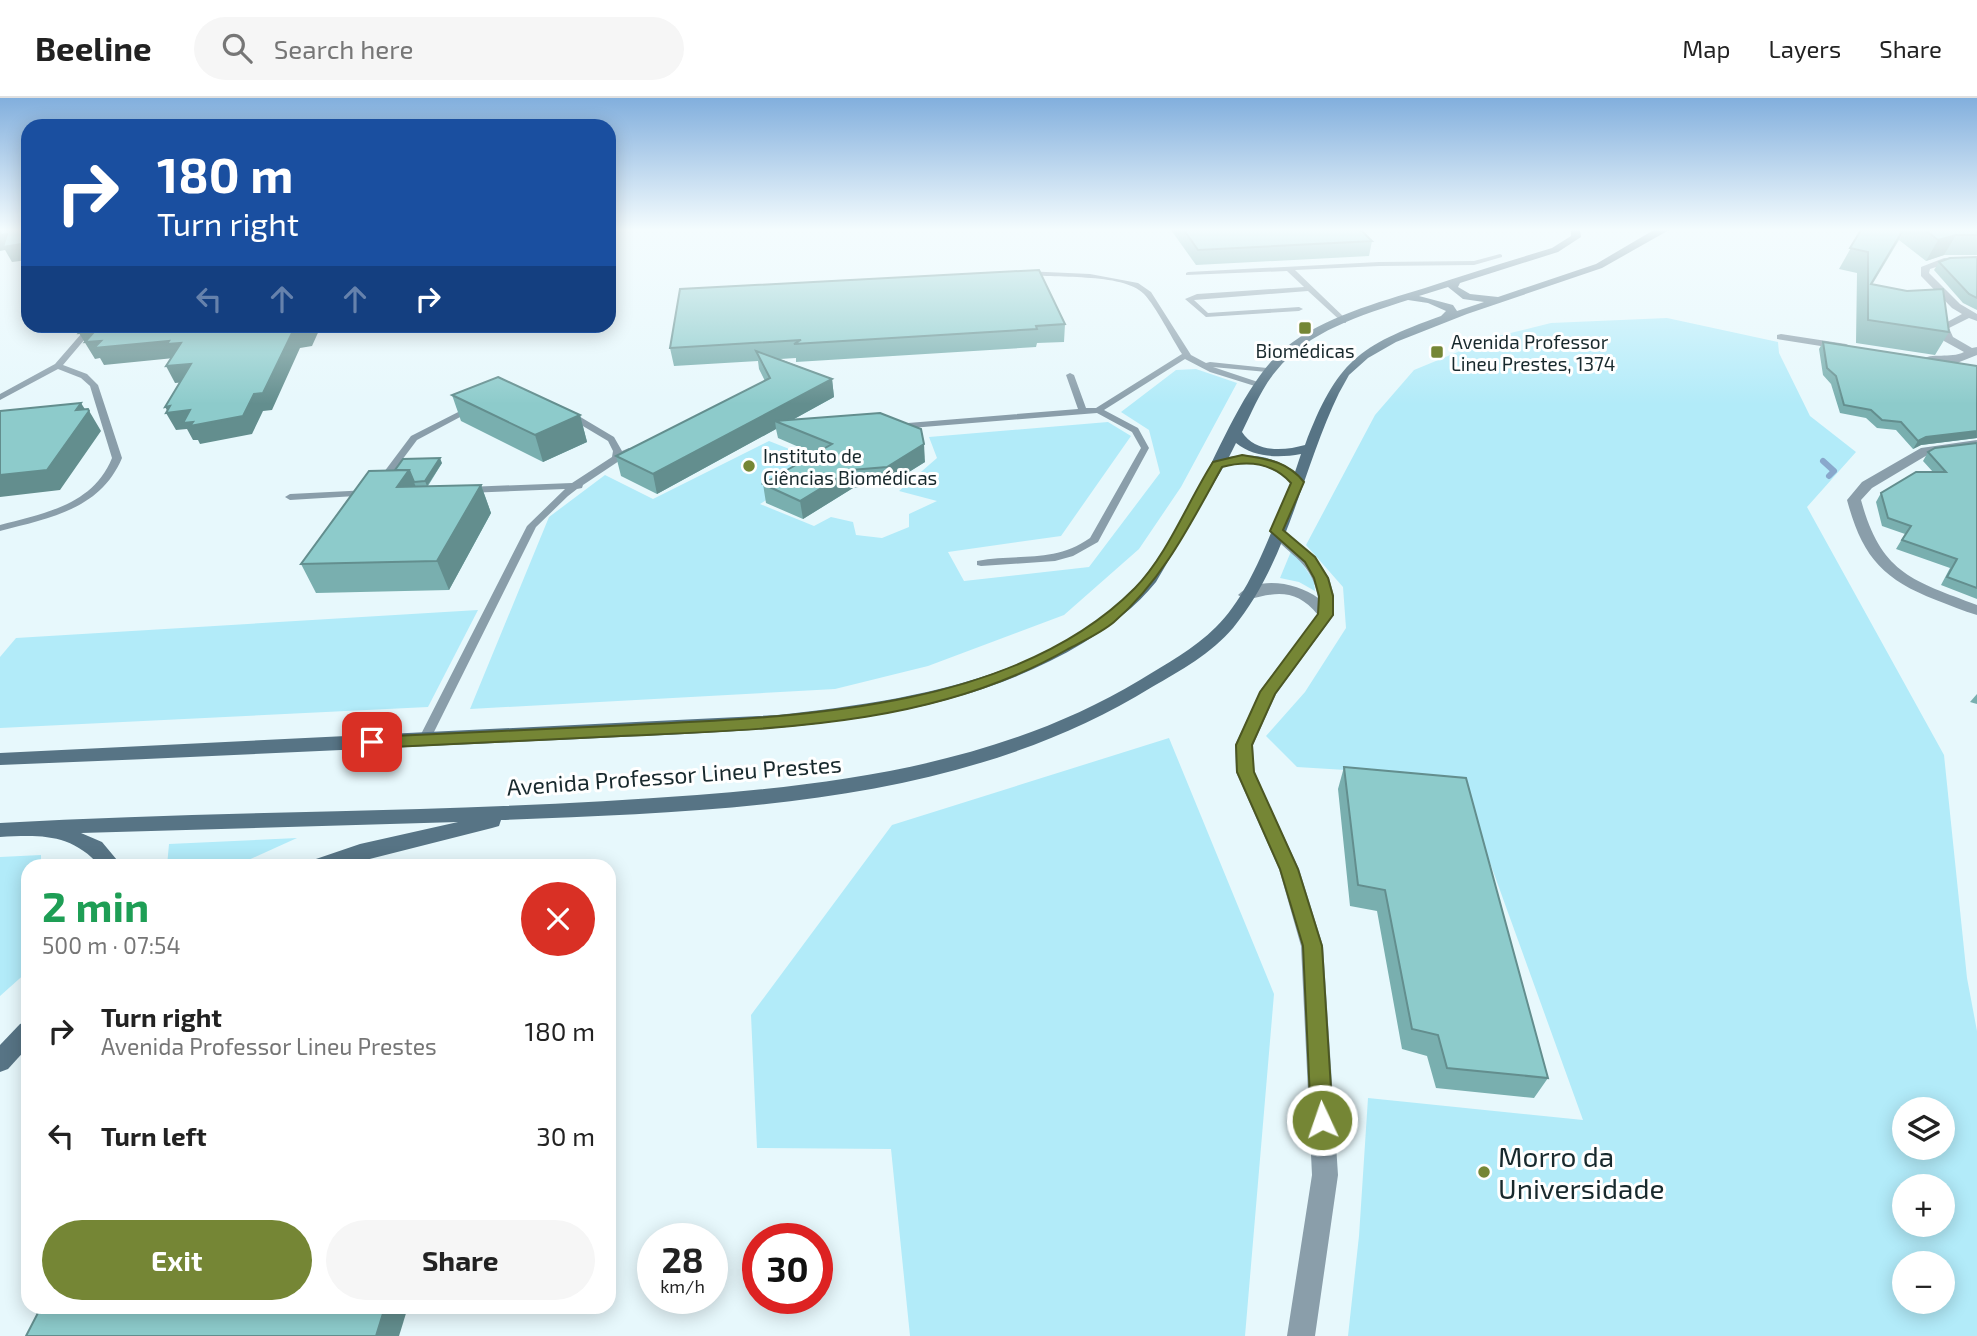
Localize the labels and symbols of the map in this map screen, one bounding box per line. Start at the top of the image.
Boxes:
marker: Biomédicas [1297,320,1313,336]
place label: Avenida Professor Lineu Prestes, 1374 [1451,330,1615,375]
place label: Biomédicas [1255,339,1355,362]
marker: Avenida Professor Lineu Prestes, 1374 [1429,344,1445,360]
place label: Instituto de Ciências Biomédicas [763,444,937,489]
marker: Instituto de Ciências Biomédicas [741,458,757,474]
pin [342,712,402,772]
street label: Avenida Professor Lineu Prestes [506,749,842,801]
position arrow [1285,1083,1359,1157]
place label: Morro da Universidade [1498,1139,1664,1205]
marker: Morro da Universidade [1476,1164,1492,1180]
speed limit sign: 30 [742,1223,833,1314]

